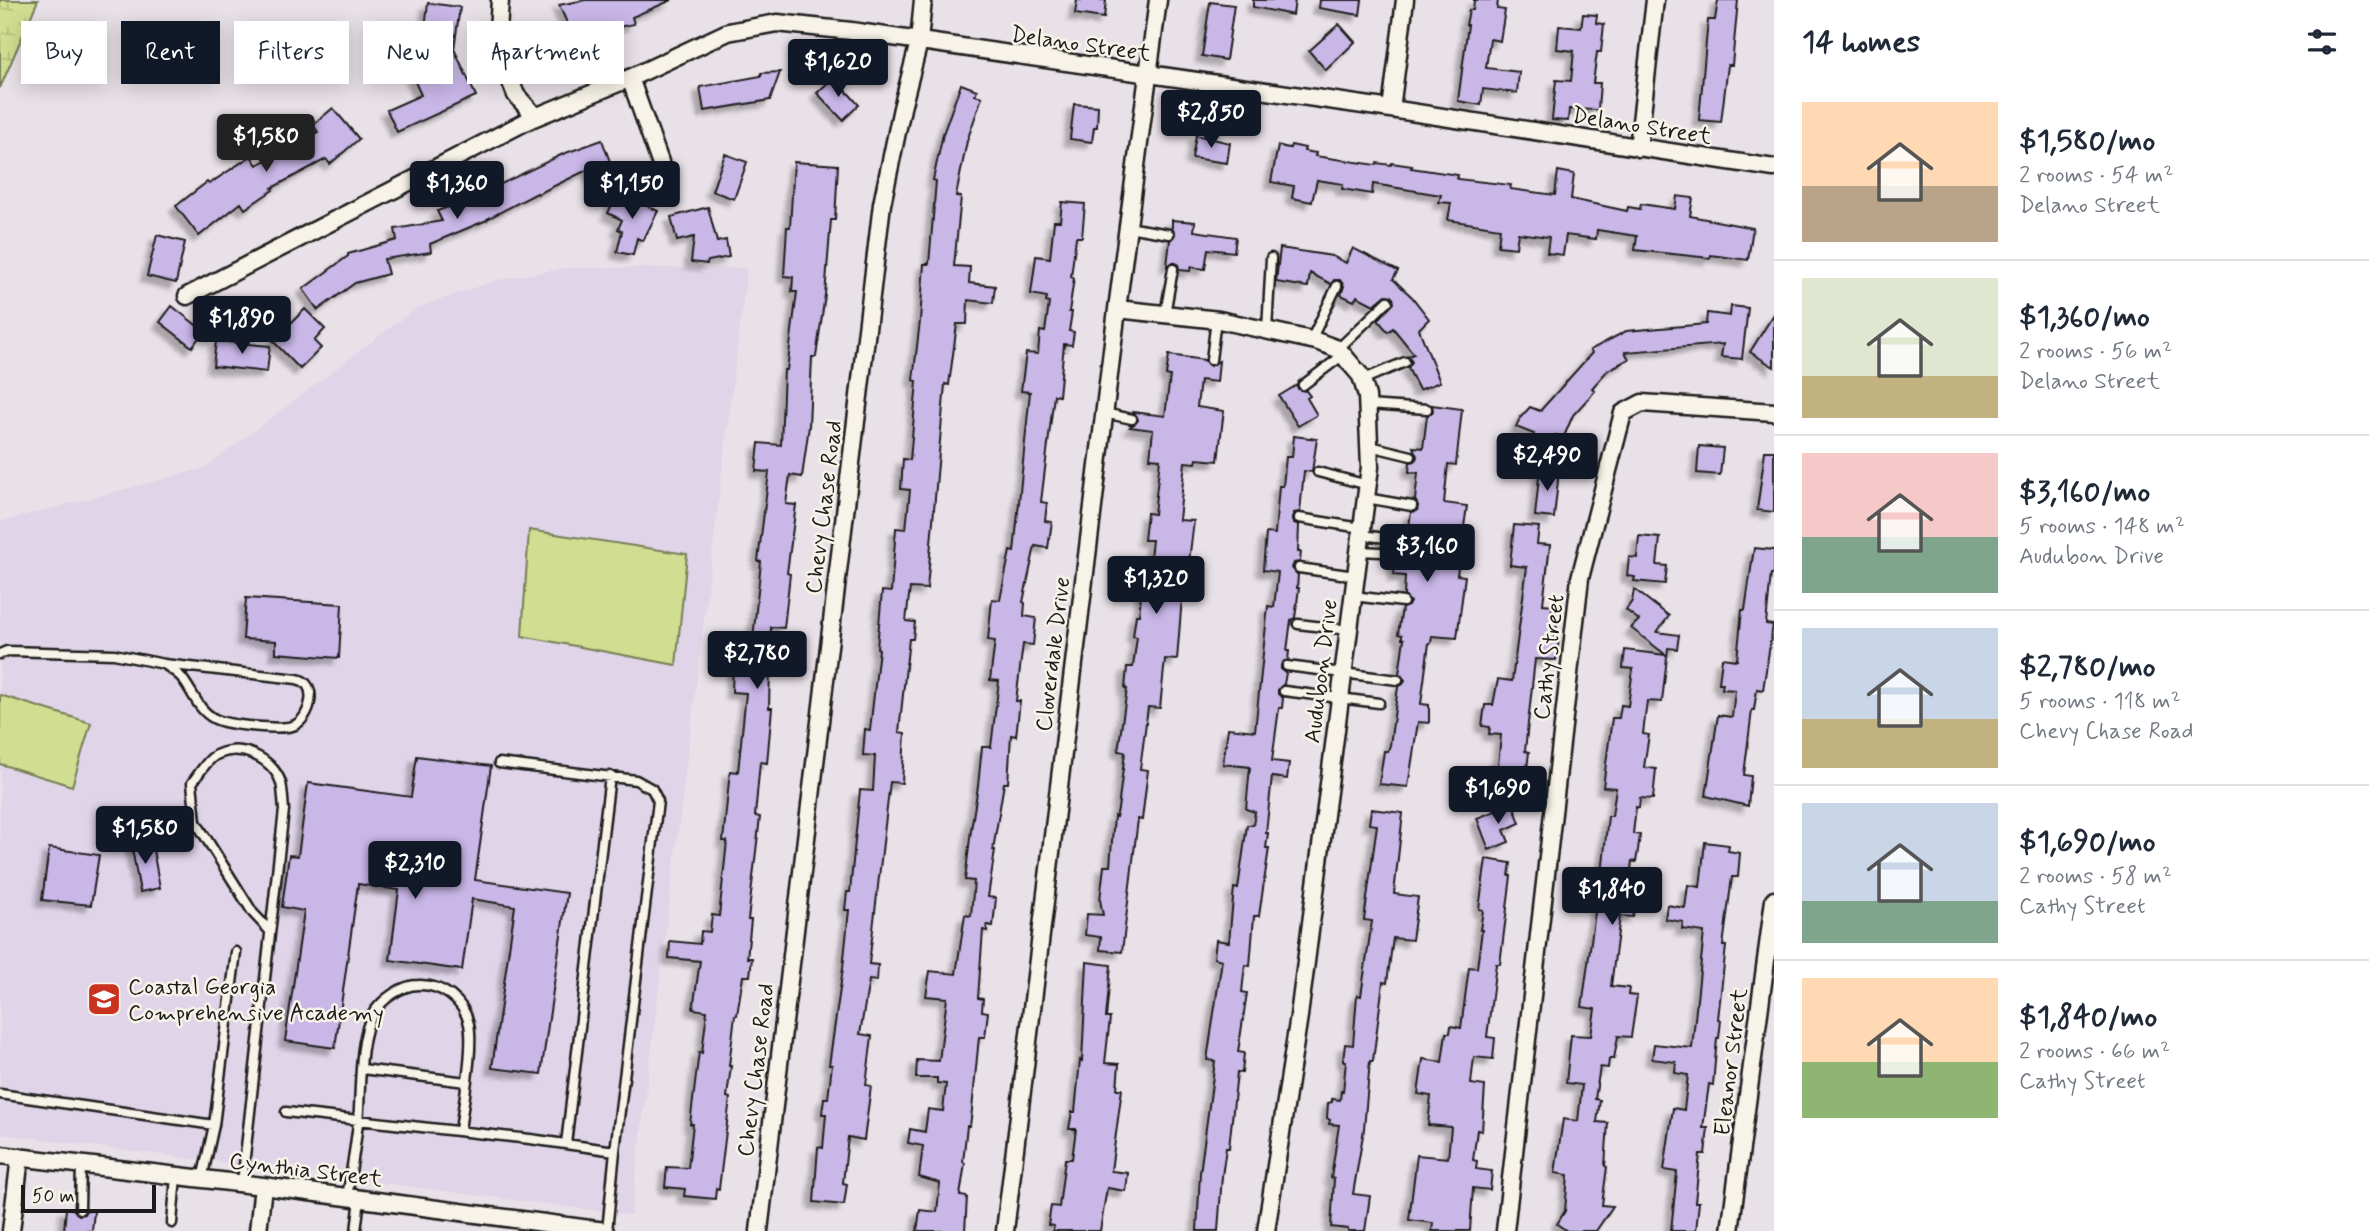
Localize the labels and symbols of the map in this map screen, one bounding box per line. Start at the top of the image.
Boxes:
street label: Delano Street [1009,20,1153,70]
pin: $1,620 [781,40,895,99]
pin: $2,850 [1154,90,1268,150]
street label: Delano Street [1570,101,1714,153]
pin: $1,580 [209,114,323,174]
pin: $1,360 [400,162,514,221]
pin: $1,150 [575,162,689,221]
pin: $1,890 [185,296,299,356]
street label: Chevy Chase Road [799,419,851,596]
pin: $2,490 [1490,434,1604,493]
pin: $3,160 [1370,524,1484,584]
pin: $1,320 [1099,556,1213,616]
street label: Cloverdale Drive [1030,575,1078,733]
street label: Cathy Street [1527,593,1573,722]
street label: Audubon Drive [1298,598,1346,745]
pin: $2,780 [700,632,814,691]
pin: $1,690 [1441,766,1555,826]
pin: $1,580 [88,806,202,866]
pin: $2,310 [358,842,472,901]
pin: $1,840 [1555,867,1669,927]
place label: Coastal Georgia Comprehensive Academy [128,973,384,1029]
school or university icon: Coastal Georgia Comprehensive Academy [85,980,123,1018]
street label: Chevy Chase Road [731,982,783,1159]
street label: Eleanor Street [1708,986,1756,1138]
street label: Cynthia Street [227,1147,384,1195]
scale bar [21,1182,156,1214]

